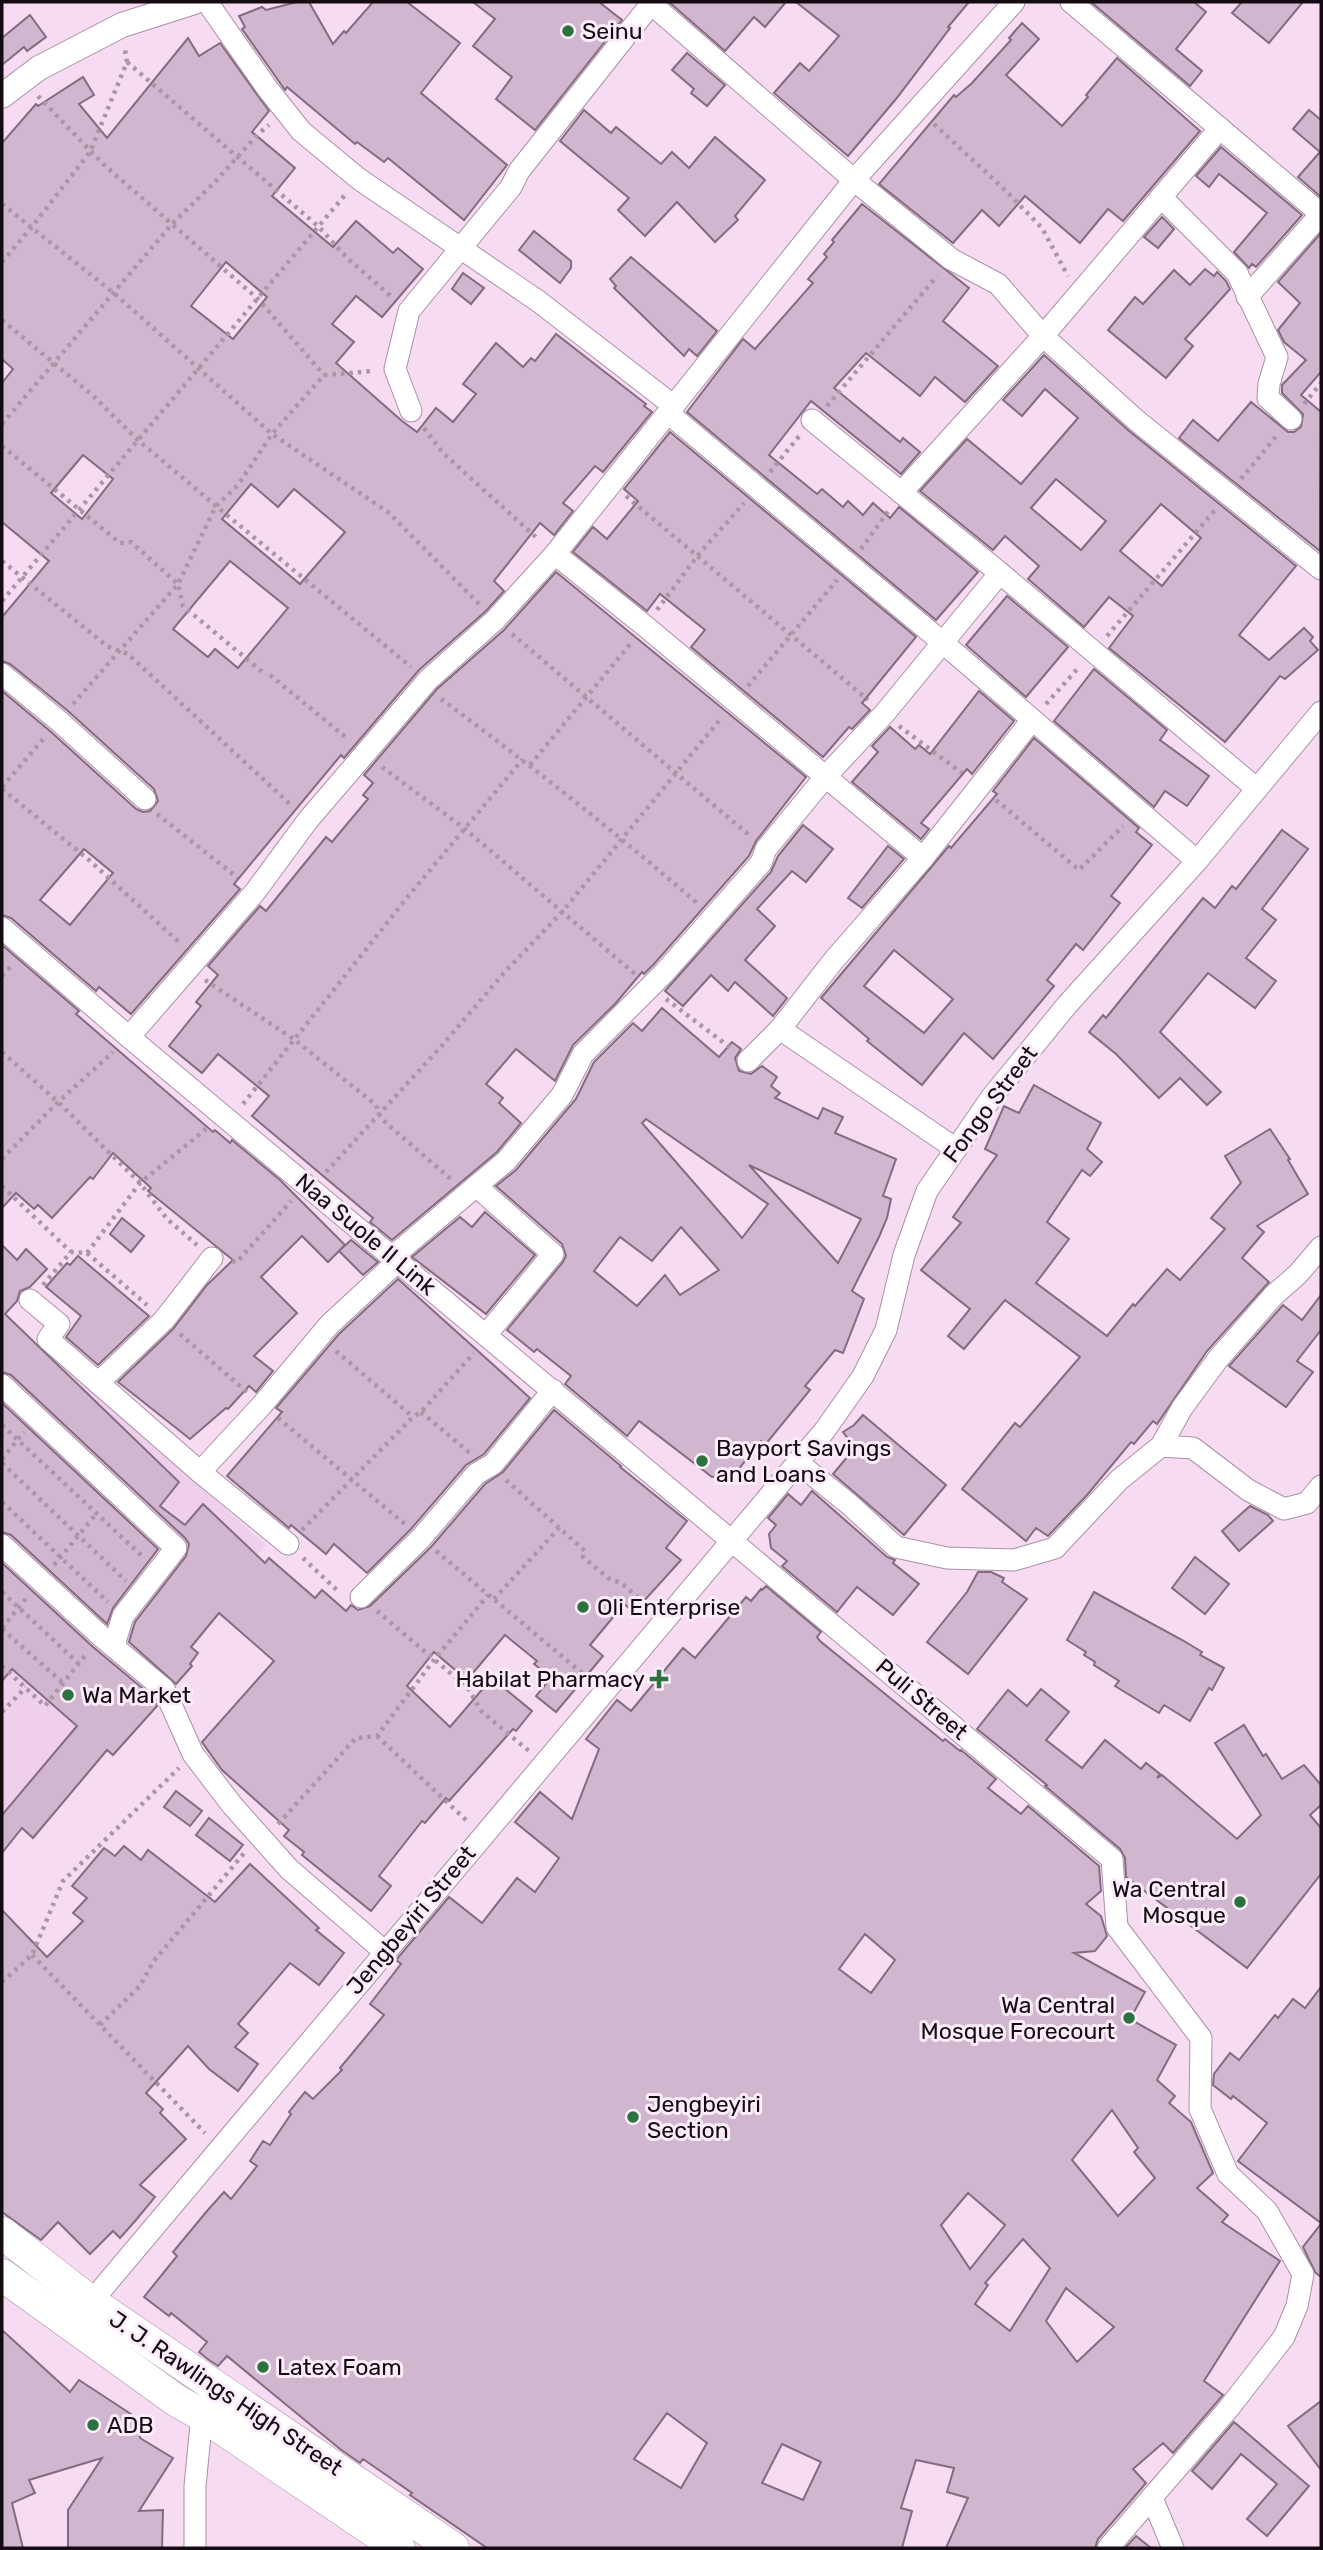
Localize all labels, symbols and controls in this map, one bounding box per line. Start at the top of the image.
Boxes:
place label: Seinu [582,17,643,45]
marker: Seinu [560,23,576,39]
street label: Fongo Street [937,1040,1043,1168]
street label: Naa Suole II Link [290,1167,442,1301]
place label: Bayport Savings and Loans [716,1434,891,1488]
marker: Bayport Savings and Loans [694,1453,710,1469]
place label: Oli Enterprise [597,1593,740,1621]
marker: Oli Enterprise [575,1599,591,1615]
street label: Puli Street [870,1652,974,1746]
place label: Habilat Pharmacy [455,1665,645,1693]
marker: Habilat Pharmacy [651,1671,667,1687]
place label: Wa Market [82,1681,191,1709]
marker: Wa Market [60,1687,76,1703]
street label: Jengbeyiri Street [341,1840,481,2000]
place label: Wa Central Mosque [1112,1875,1226,1929]
marker: Wa Central Mosque [1232,1894,1248,1910]
place label: Wa Central Mosque Forecourt [920,1991,1115,2045]
marker: Wa Central Mosque Forecourt [1121,2010,1137,2026]
place label: Jengbeyiri Section [647,2090,761,2144]
marker: Jengbeyiri Section [625,2109,641,2125]
street label: J. J. Rawlings High Street [104,2304,348,2482]
place label: Latex Foam [277,2353,402,2381]
marker: Latex Foam [255,2359,271,2375]
place label: ADB [107,2411,154,2439]
marker: ADB [85,2417,101,2433]

